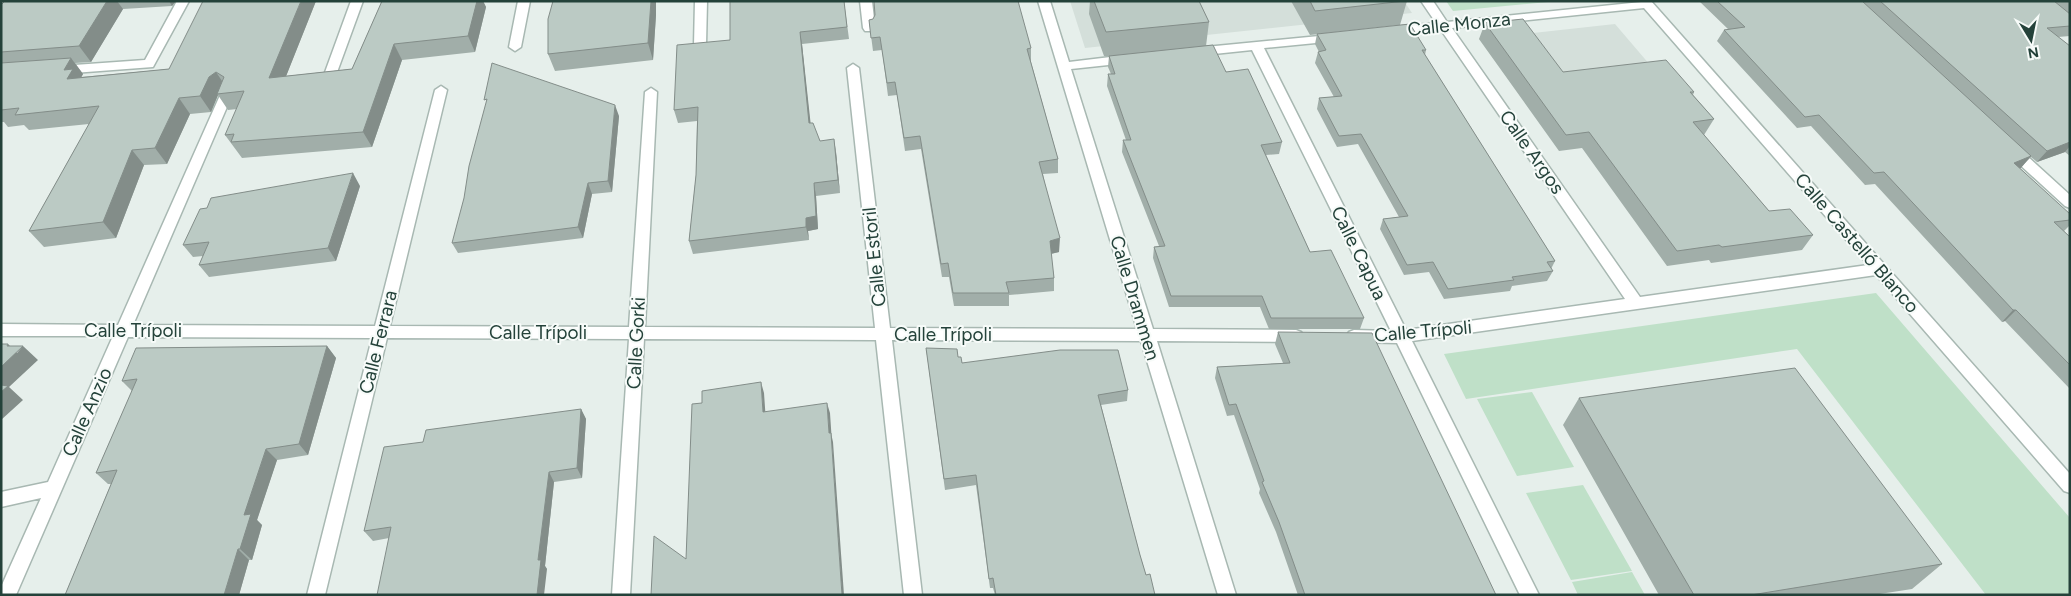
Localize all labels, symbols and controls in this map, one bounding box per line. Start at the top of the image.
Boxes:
street label: Calle Monza [1406,7,1512,41]
north arrow [2006,15,2056,65]
text: N [2026,43,2040,62]
street label: Calle Argos [1495,106,1569,198]
street label: Calle Castelló Blanco [1790,168,1924,318]
street label: Calle Capua [1326,202,1392,304]
street label: Calle Estoril [857,206,891,308]
street label: Calle Drammen [1105,233,1165,363]
street label: Calle Ferrara [354,288,402,396]
street label: Calle Gorki [622,296,650,390]
street label: Calle Trípoli [1373,315,1473,347]
street label: Calle Trípoli [84,319,182,342]
street label: Calle Trípoli [489,321,587,344]
street label: Calle Trípoli [894,323,992,346]
street label: Calle Anzio [57,364,117,460]

